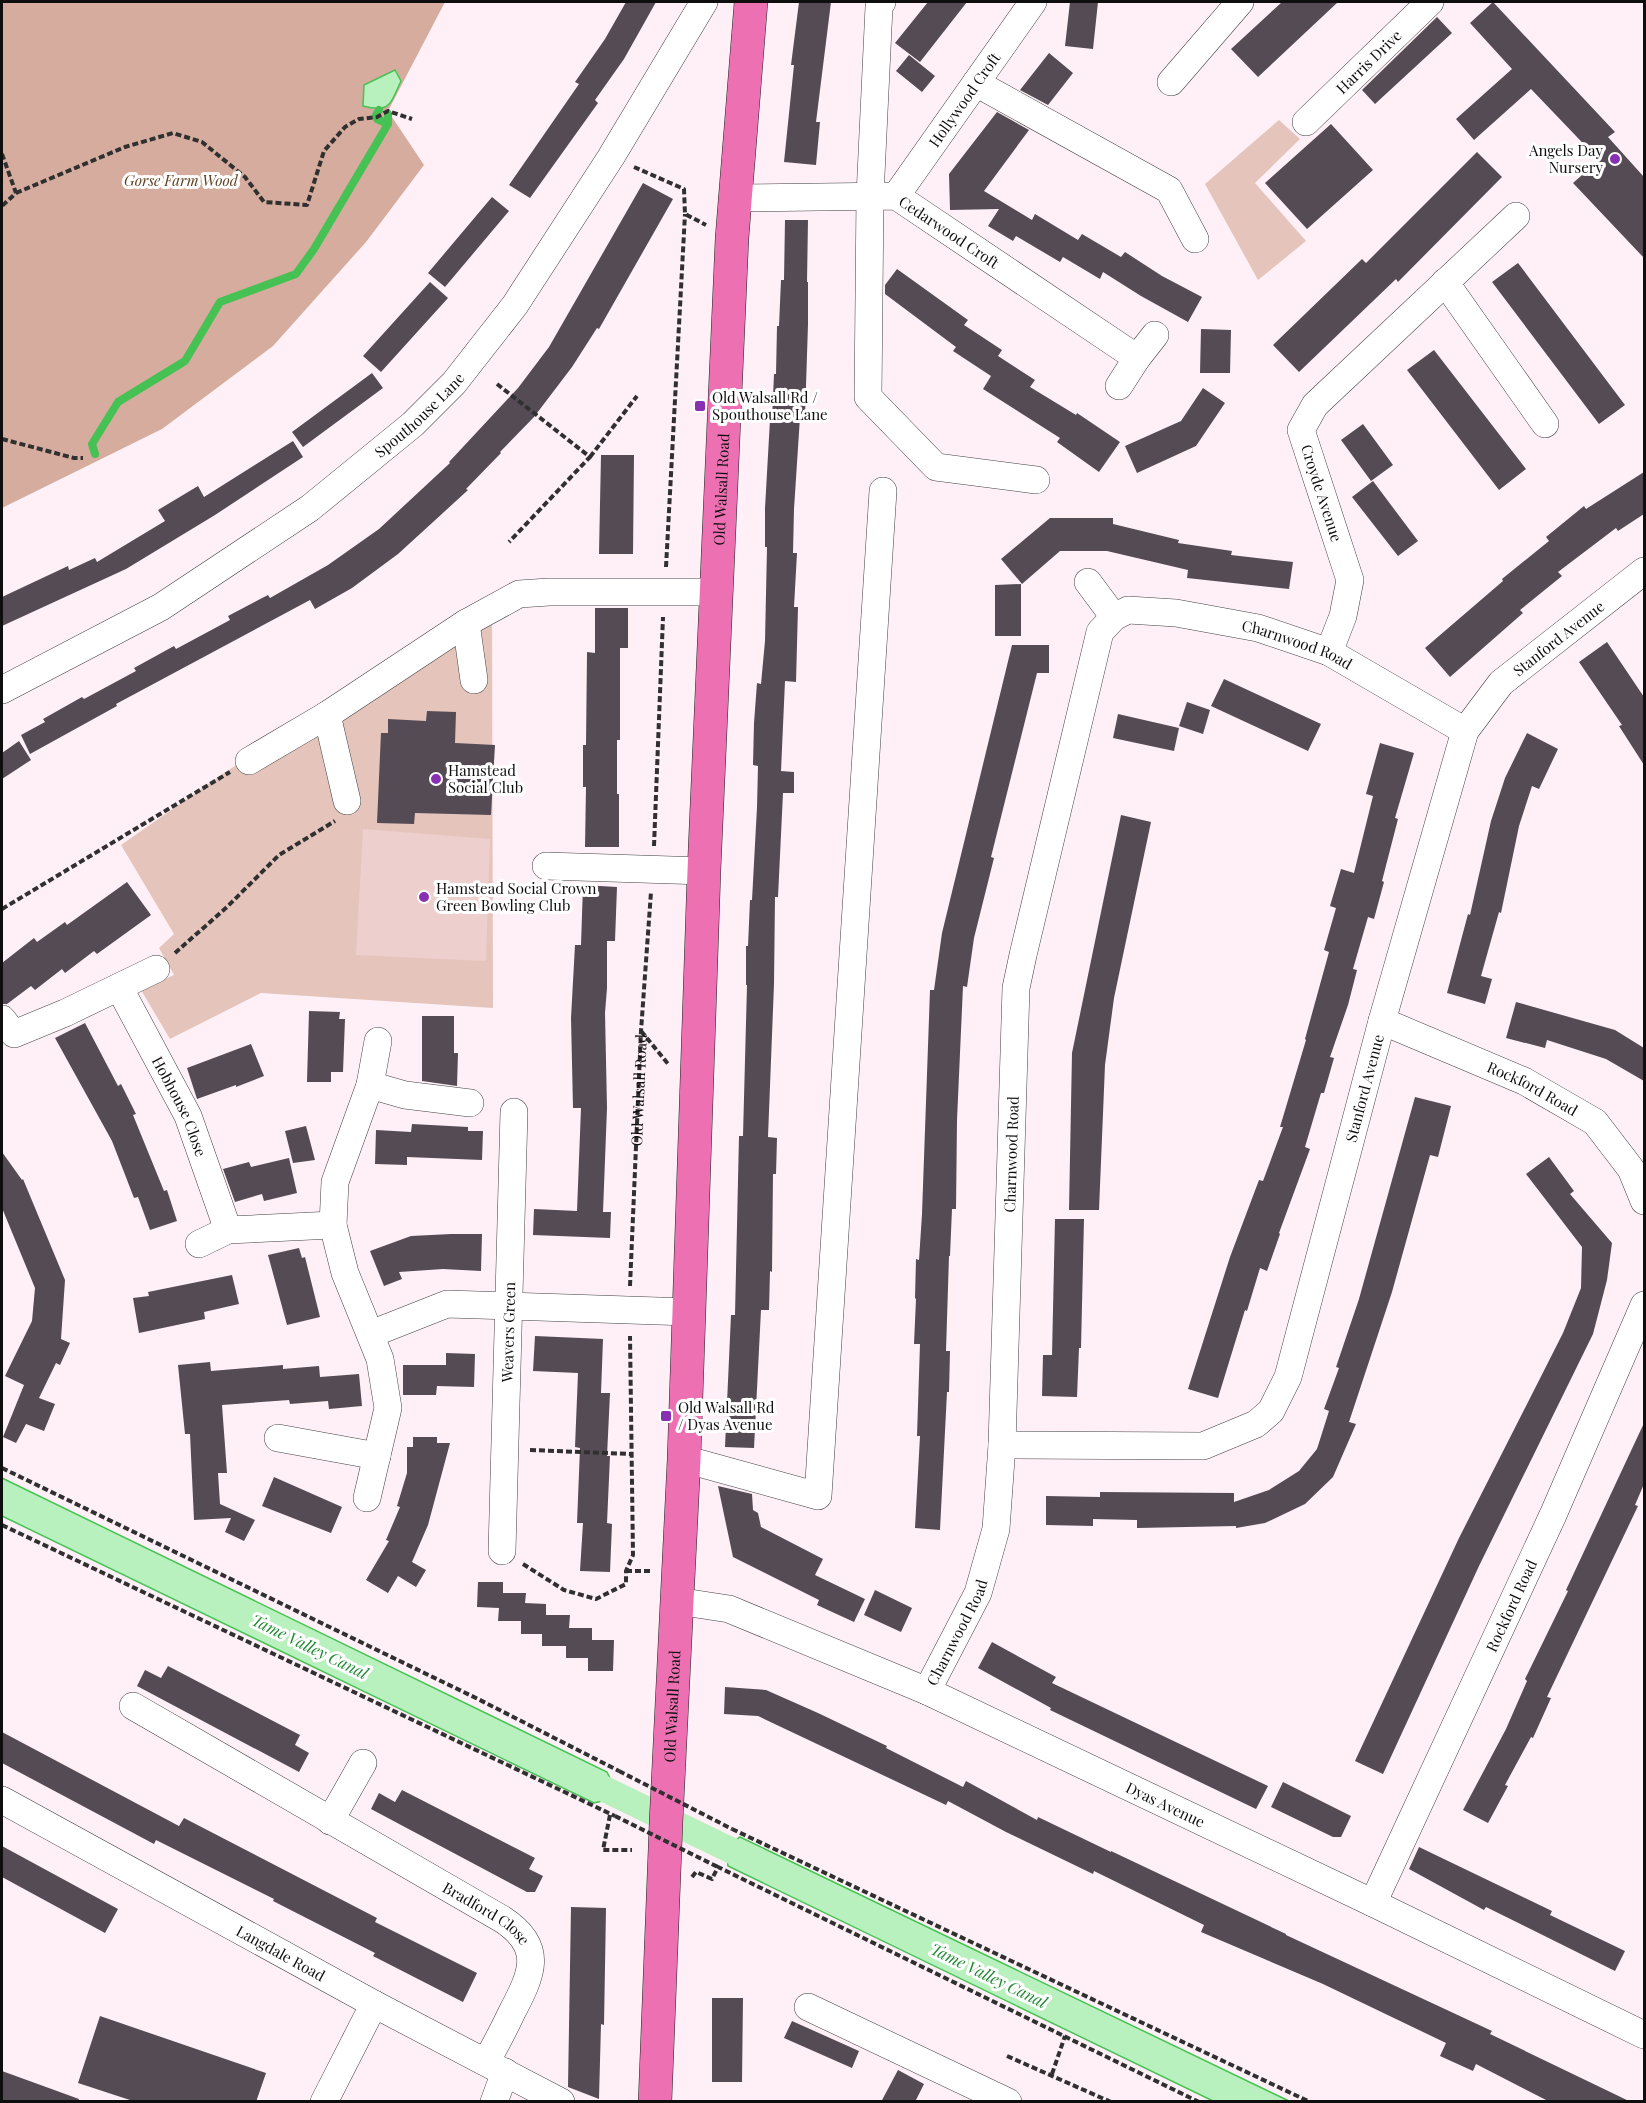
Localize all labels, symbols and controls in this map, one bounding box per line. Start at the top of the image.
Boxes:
street label: Harris Drive [1331,25,1406,98]
street label: Hollywood Croft [924,48,1005,151]
place label: Angels Day Nursery [1528,140,1603,177]
marker: Angels Day Nursery [1608,152,1622,166]
park label: Gorse Farm Wood [124,170,239,190]
street label: Cedarwood Croft [895,191,1004,273]
street label: Spouthouse Lane [370,368,469,461]
place label: Old Walsall Rd / Spouthouse Lane [712,387,828,424]
marker: Old Walsall Rd / Spouthouse Lane [693,399,707,413]
street label: Old Walsall Road [708,433,733,546]
street label: Croyde Avenue [1297,442,1347,544]
street label: Stanford Avenue [1509,596,1608,680]
street label: Charnwood Road [1240,615,1356,674]
place label: Hamstead Social Club [448,760,523,797]
marker: Hamstead Social Club [429,772,443,786]
place label: Hamstead Social Crown Green Bowling Club [436,878,596,915]
marker: Hamstead Social Crown Green Bowling Club [417,890,431,904]
street label: Stanford Avenue [1340,1032,1388,1144]
street label: Old Walsall Road [626,1033,651,1147]
street label: Hobhouse Close [148,1053,211,1159]
street label: Rockford Road [1484,1057,1582,1120]
street label: Charnwood Road [999,1095,1023,1213]
street label: Weavers Green [497,1281,519,1384]
place label: Old Walsall Rd / Dyas Avenue [678,1397,775,1434]
marker: Old Walsall Rd / Dyas Avenue [659,1409,673,1423]
street label: Rockford Road [1481,1556,1541,1655]
street label: Charnwood Road [922,1577,991,1689]
water label: Tame Valley Canal [248,1609,372,1684]
street label: Old Walsall Road [659,1649,685,1763]
street label: Dyas Avenue [1123,1777,1208,1832]
street label: Bradford Close [439,1877,535,1948]
street label: Langdale Road [233,1920,329,1986]
water label: Tame Valley Canal [927,1938,1051,2013]

